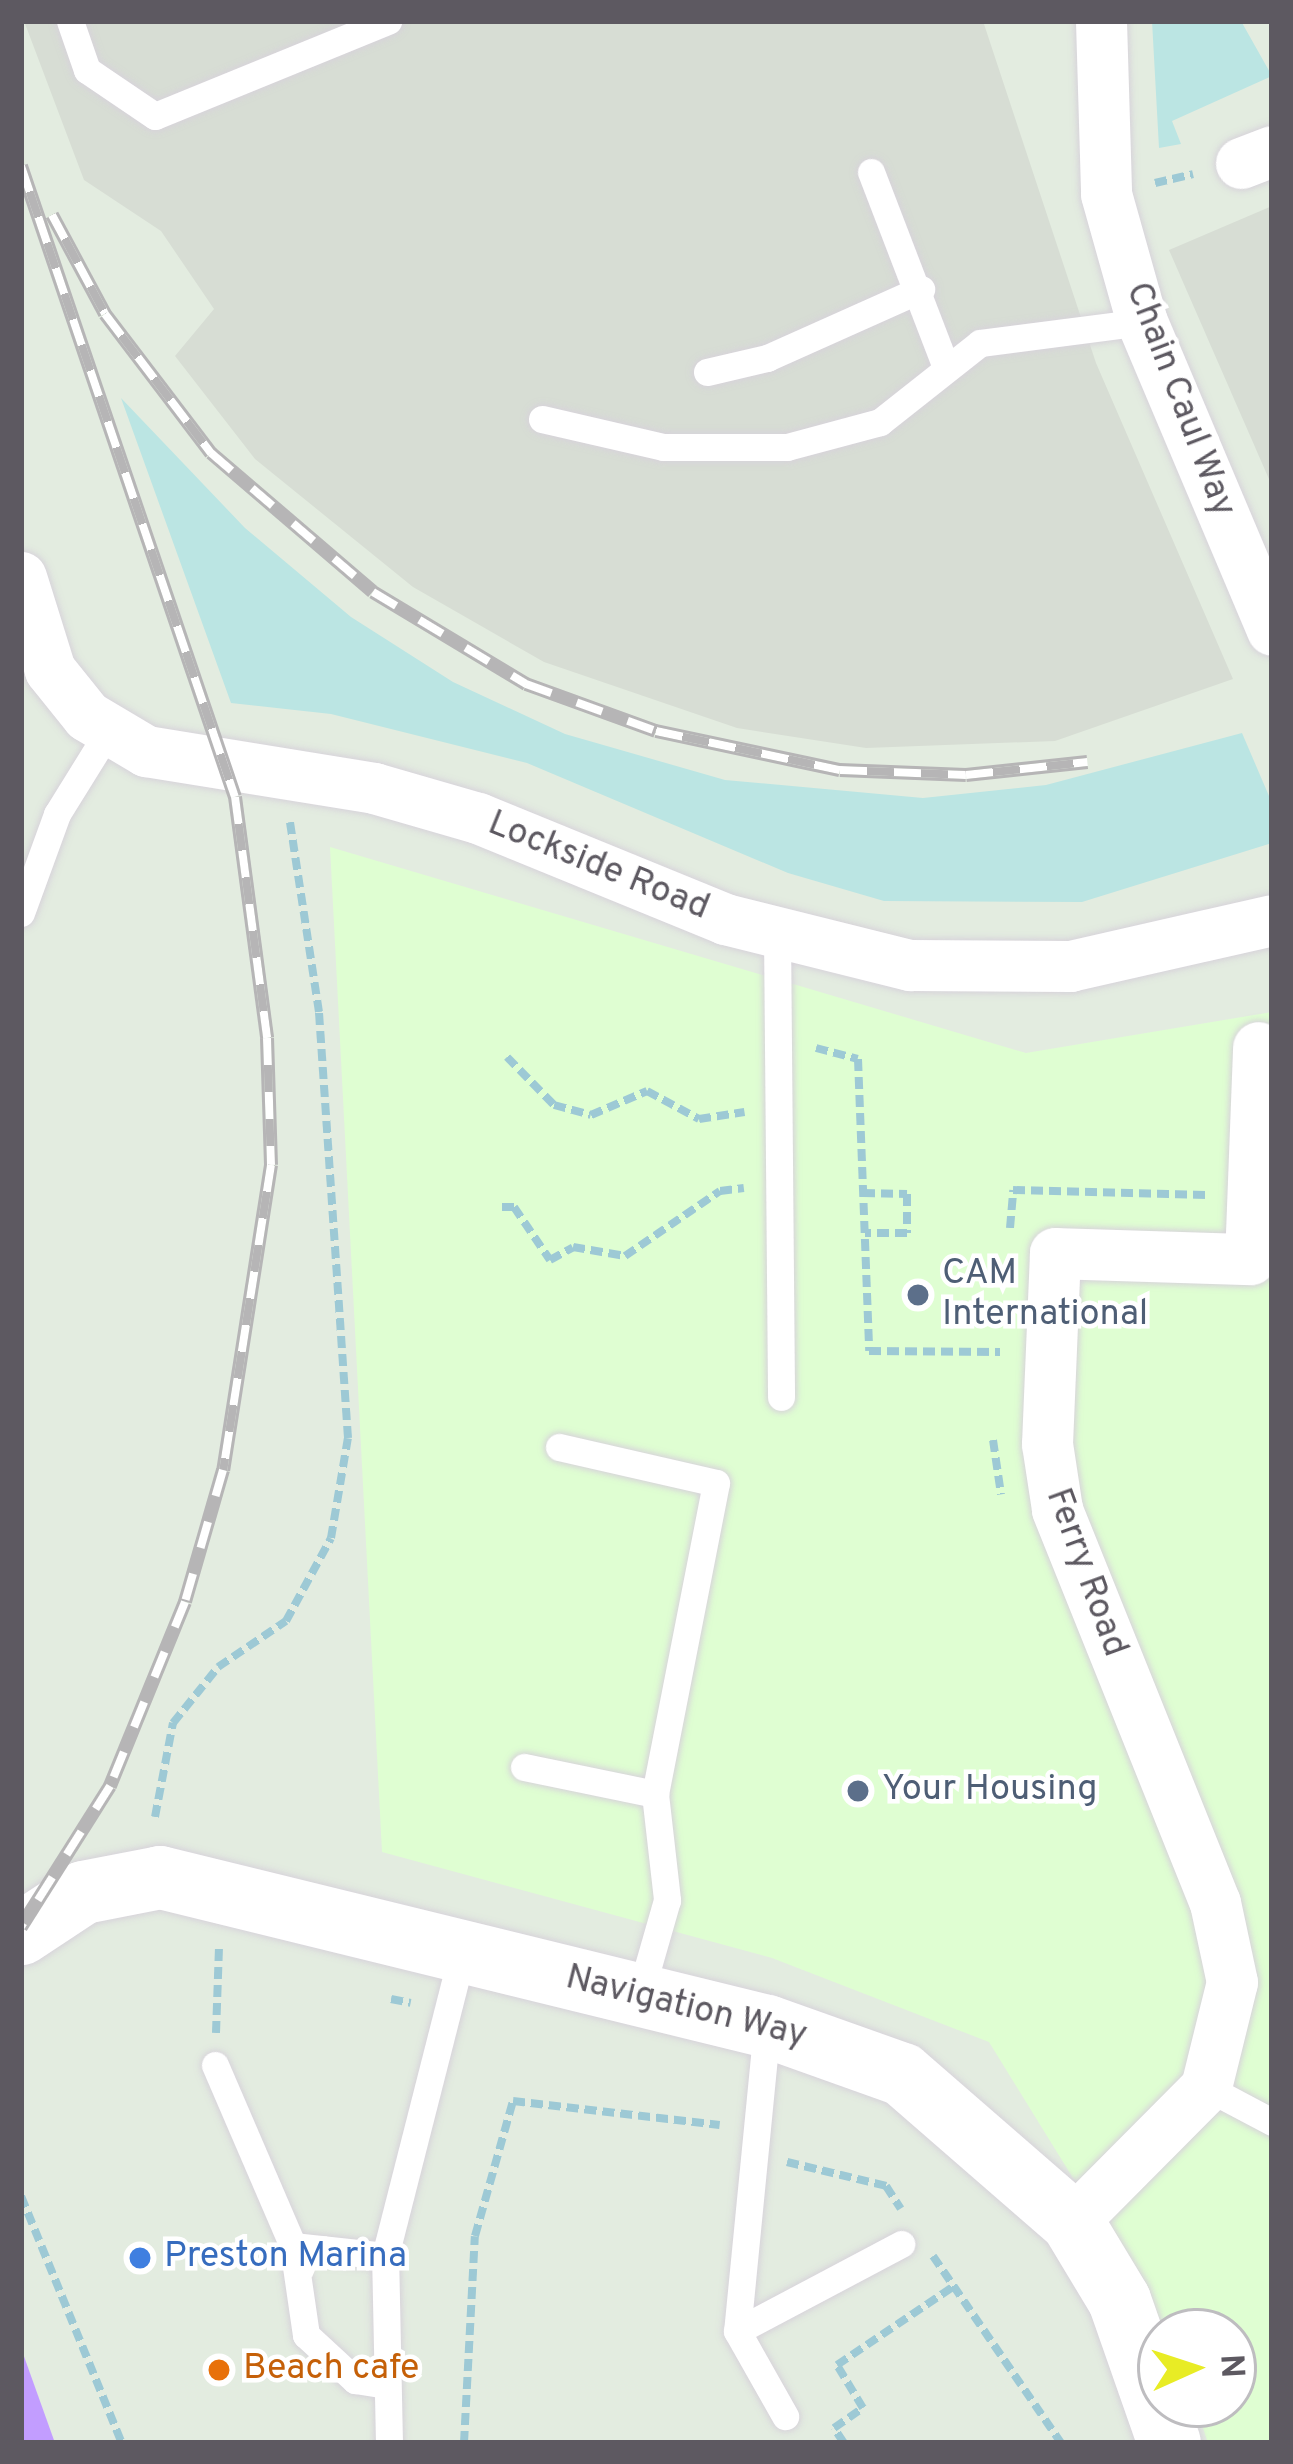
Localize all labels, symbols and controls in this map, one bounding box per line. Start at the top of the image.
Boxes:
street label: Chain Caul Way [1114,276,1244,524]
street label: Lockside Road [481,803,715,931]
place label: CAM International [942,1252,1148,1337]
marker: CAM International [905,1282,931,1308]
street label: Ferry Road [1035,1483,1135,1663]
place label: Your Housing [882,1769,1097,1813]
marker: Your Housing [845,1778,871,1804]
street label: Navigation Way [561,1957,811,2059]
place label: Preston Marina [164,2236,407,2280]
marker: Preston Marina [127,2245,153,2271]
north arrow [1137,2308,1257,2428]
place label: Beach cafe [243,2348,419,2392]
text: N [1208,2353,1252,2379]
marker: Beach cafe [206,2357,232,2383]

